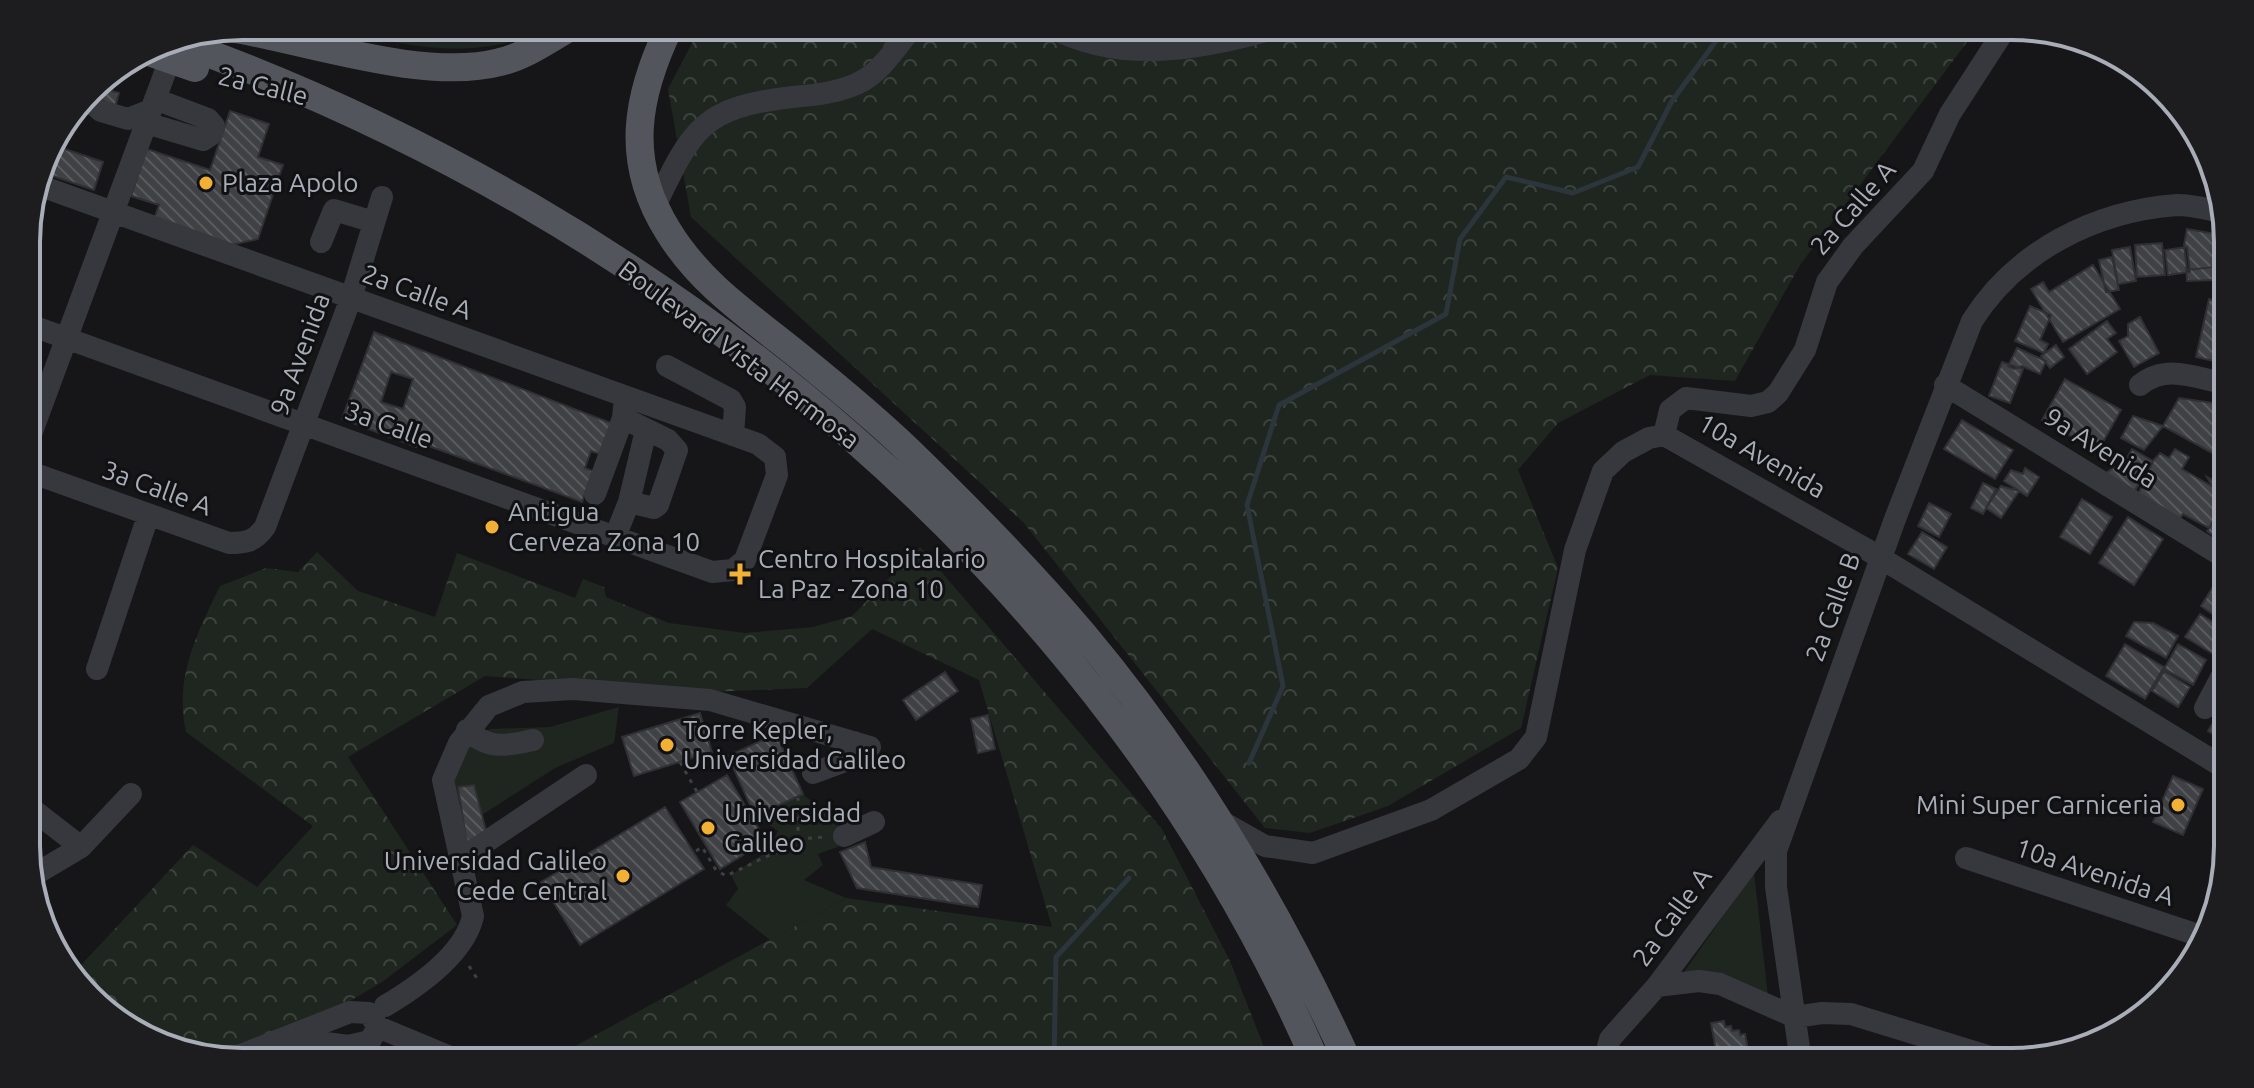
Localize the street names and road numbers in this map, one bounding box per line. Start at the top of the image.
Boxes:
street label: 2a Calle [215,60,311,111]
street label: 2a Calle A [1804,155,1901,260]
street label: Boulevard Vista Hermosa [613,255,865,455]
street label: 2a Calle A [359,258,476,325]
street label: 9a Avenida [264,289,335,419]
street label: 3a Calle [341,395,437,454]
street label: 9a Avenida [2040,402,2163,494]
street label: 10a Avenida [1694,408,1831,504]
street label: 3a Calle A [99,454,216,521]
street label: 2a Calle B [1799,548,1866,665]
street label: 10a Avenida A [2012,832,2178,911]
street label: 2a Calle A [1626,862,1717,971]

